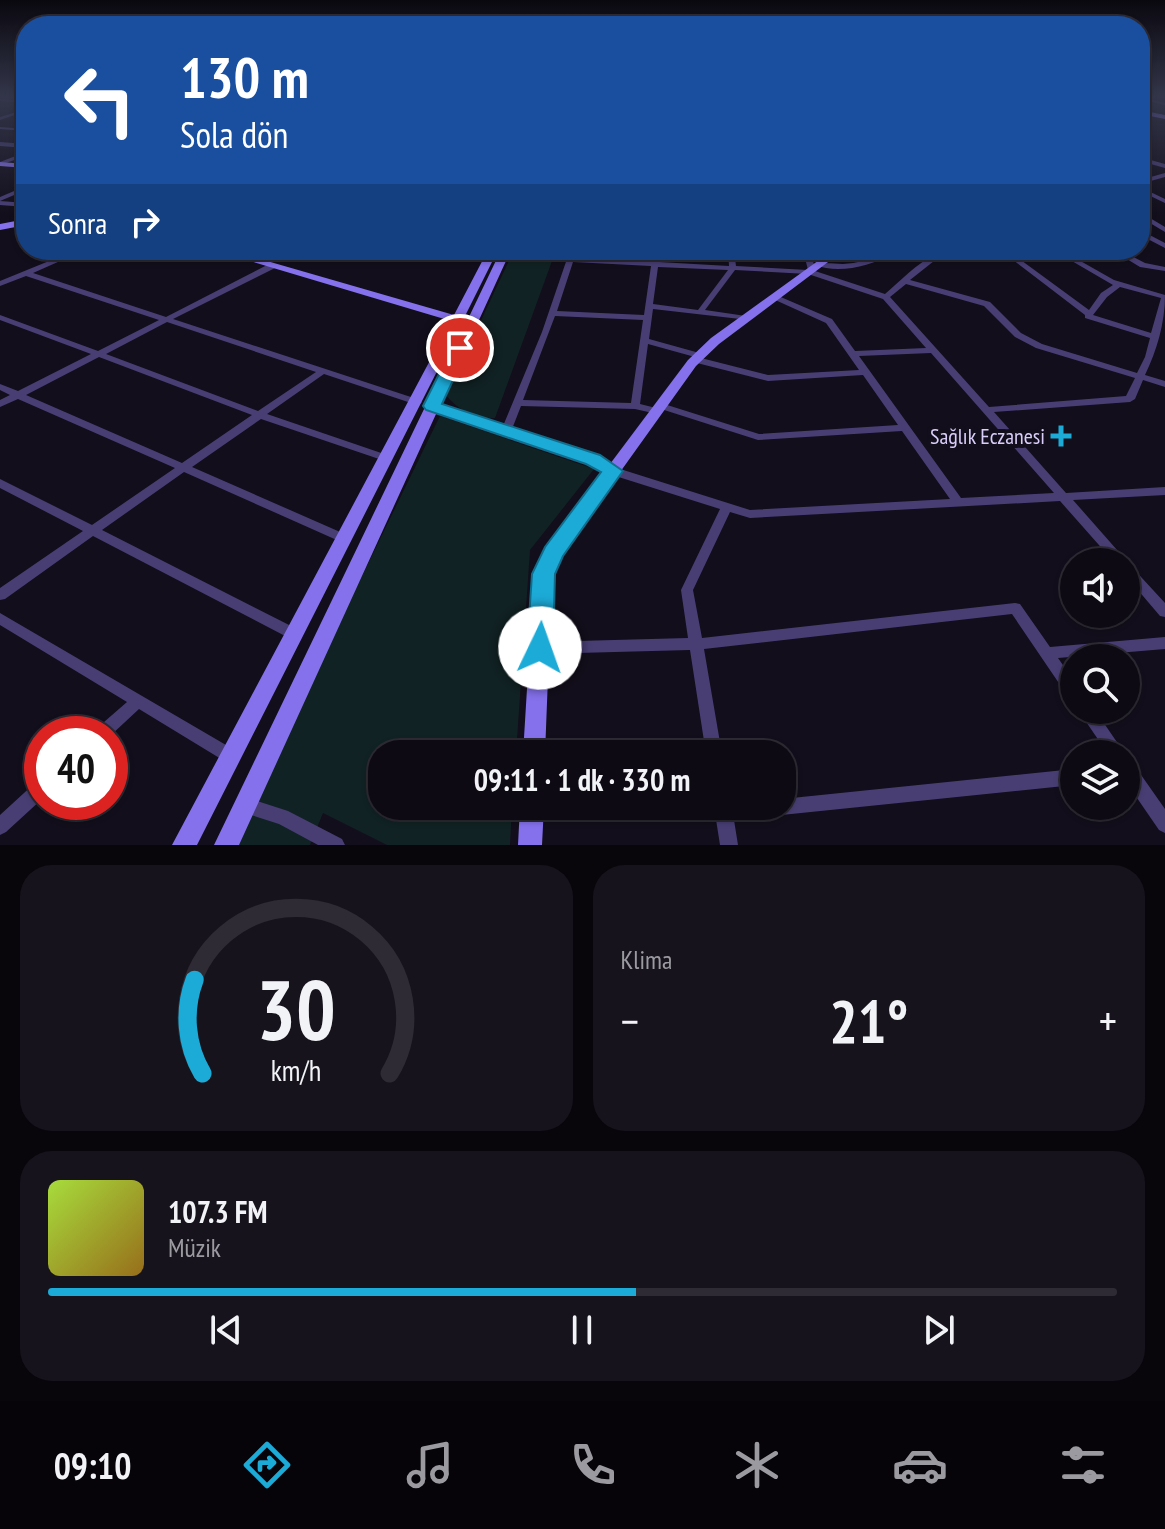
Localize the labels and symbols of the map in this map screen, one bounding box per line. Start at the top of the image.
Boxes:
pin [426,314,494,382]
place label: Sağlık Eczanesi [930,422,1045,450]
marker: Sağlık Eczanesi [1052,427,1070,445]
position arrow [498,606,582,690]
speed limit sign: 40 [24,716,128,820]

